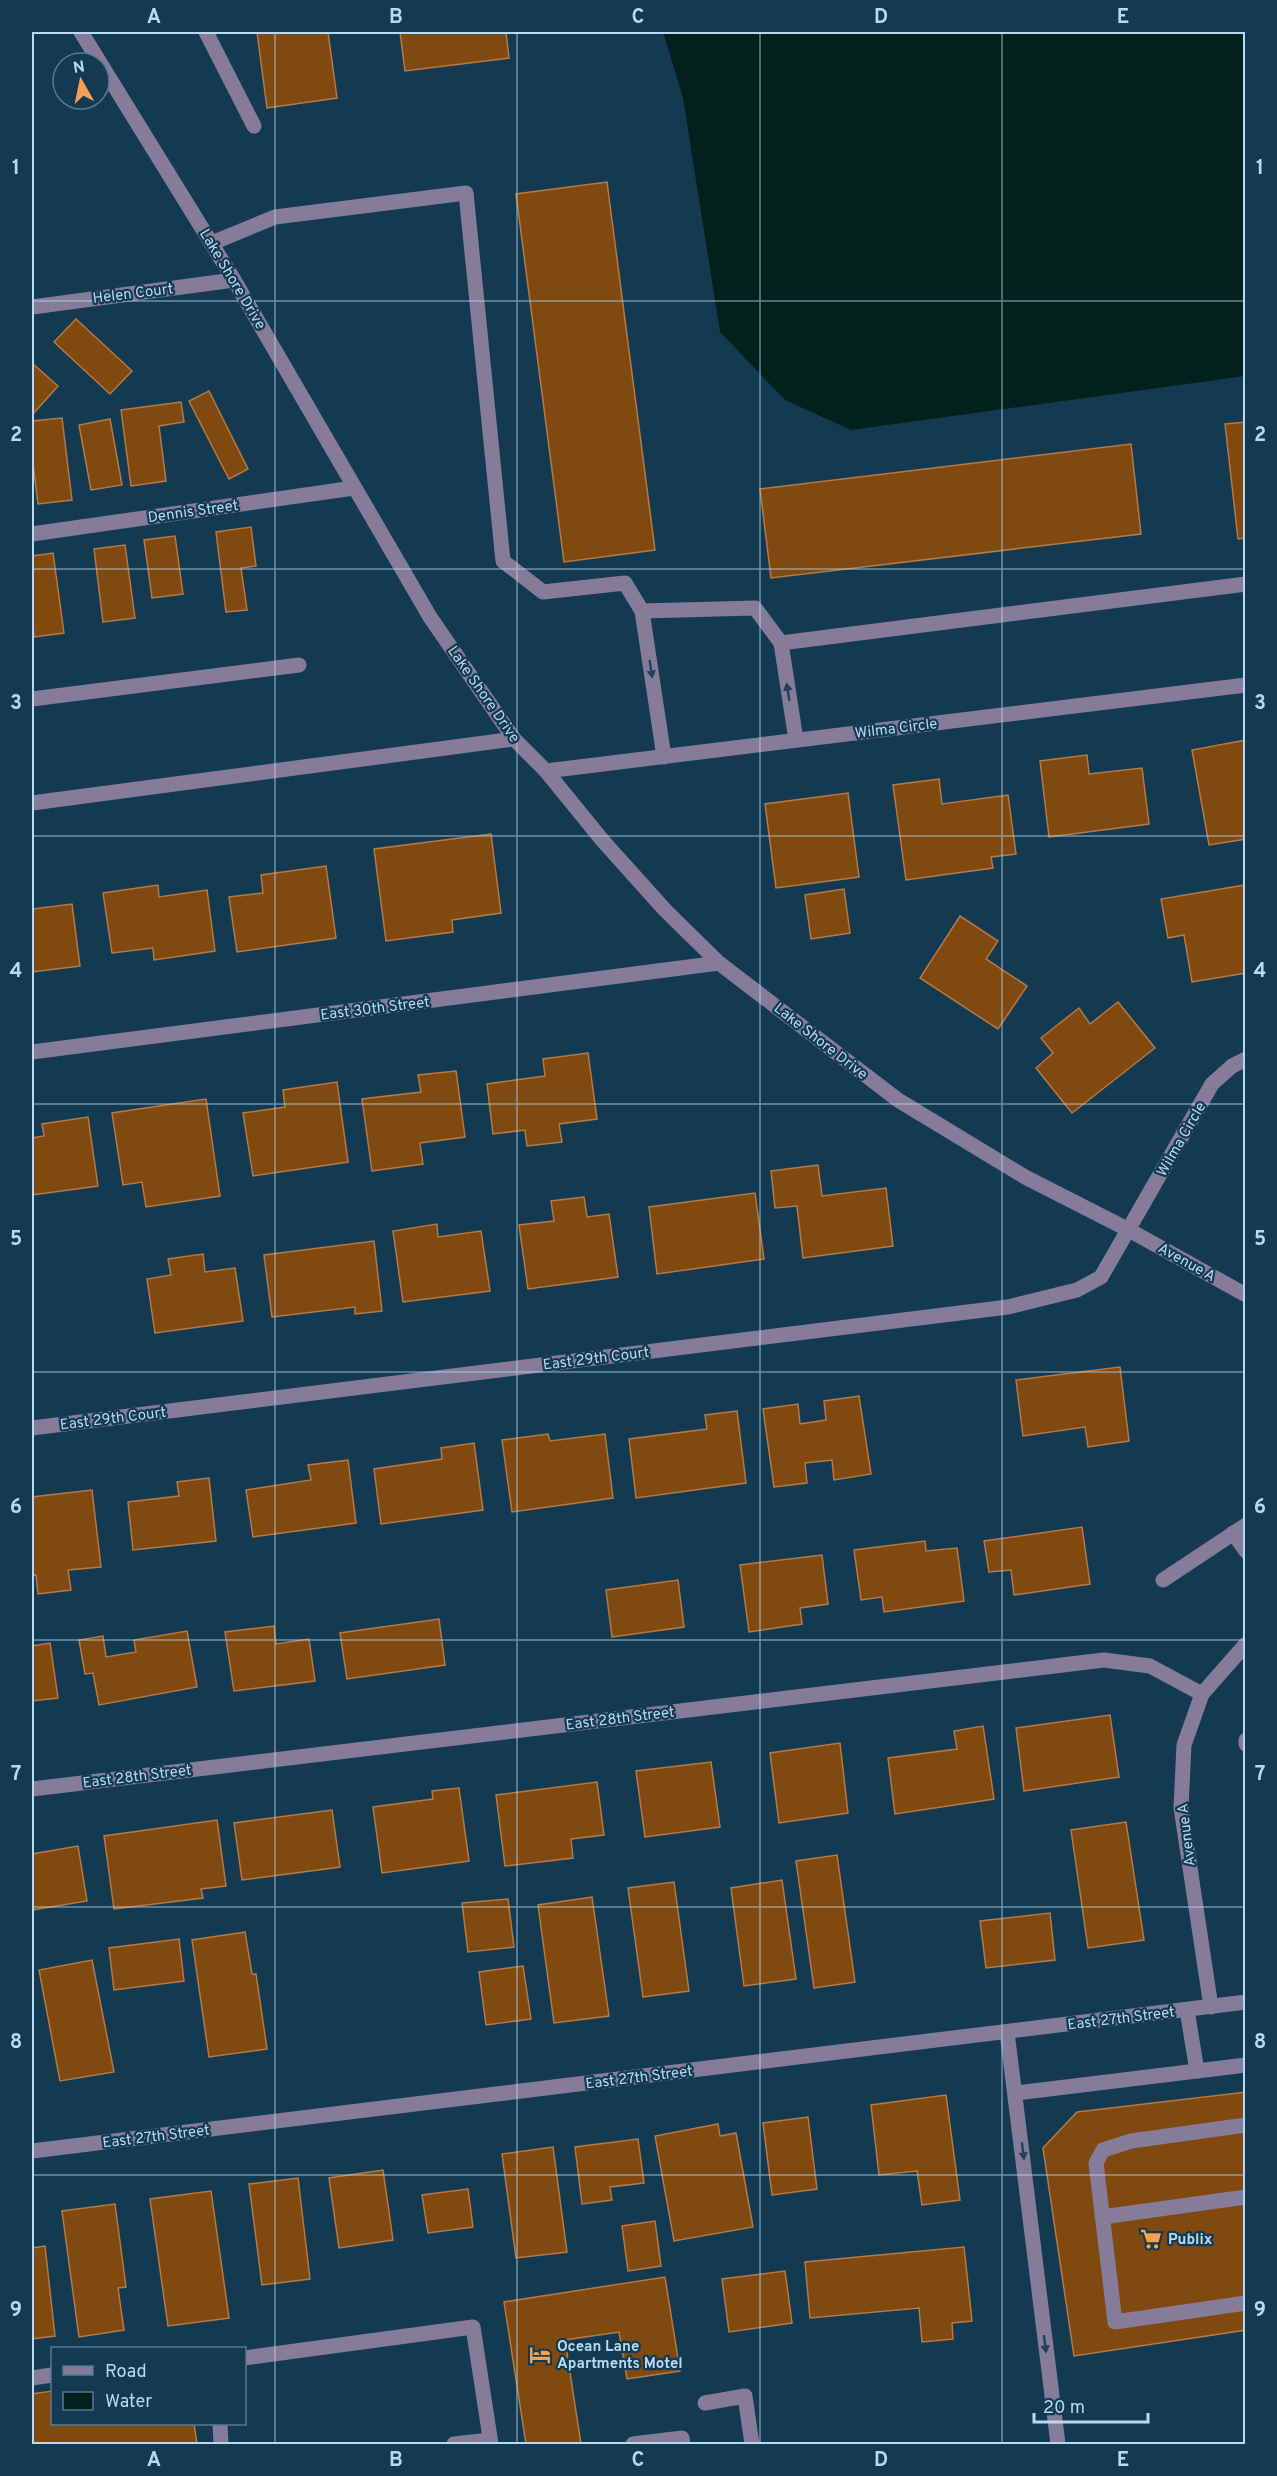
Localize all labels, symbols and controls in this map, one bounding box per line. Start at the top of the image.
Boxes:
text: A [147,5,161,31]
text: B [389,5,403,31]
text: C [632,5,644,31]
text: D [874,5,888,31]
text: E [1117,5,1129,31]
north arrow [51,51,111,111]
text: N [72,57,86,79]
text: 1 [12,156,20,182]
text: 1 [1256,156,1264,182]
street label: Lake Shore Drive [194,226,269,333]
street label: Helen Court [92,280,175,309]
text: 2 [10,423,22,449]
text: 2 [1254,423,1266,449]
street label: Dennis Street [147,497,240,528]
street label: Lake Shore Drive [442,643,523,747]
one-way arrow [646,659,655,678]
one-way arrow [784,682,793,701]
text: 3 [10,691,22,717]
text: 3 [1254,691,1266,717]
street label: Wilma Circle [854,715,939,744]
text: 4 [10,959,22,985]
text: 4 [1254,959,1266,985]
street label: East 30th Street [319,993,431,1026]
street label: Lake Shore Drive [769,1000,871,1085]
street label: Wilma Circle [1153,1099,1211,1180]
text: 5 [10,1227,22,1253]
text: 5 [1254,1227,1266,1253]
street label: Avenue A [1154,1240,1219,1287]
street label: East 29th Court [542,1344,650,1375]
street label: East 29th Court [59,1404,167,1435]
text: 6 [10,1495,22,1521]
text: 6 [1254,1495,1266,1521]
street label: East 28th Street [565,1703,676,1736]
street label: East 28th Street [82,1761,193,1794]
text: 7 [11,1762,21,1788]
text: 7 [1255,1762,1265,1788]
street label: Avenue A [1174,1802,1201,1867]
street label: East 27th Street [1066,2003,1176,2035]
text: 8 [10,2030,22,2056]
text: 8 [1254,2030,1266,2056]
street label: East 27th Street [584,2062,694,2094]
street label: East 27th Street [101,2121,211,2153]
one-way arrow [1018,2141,1027,2160]
supermarket icon: Publix [1139,2227,1163,2251]
place label: Publix [1168,2231,1213,2250]
text: 9 [10,2298,22,2324]
text: 9 [1254,2298,1266,2324]
one-way arrow [1041,2335,1050,2354]
place label: Ocean Lane Apartments Motel [557,2338,683,2374]
hotel icon: Ocean Lane Apartments Motel [528,2343,552,2367]
legend [51,2347,246,2425]
text: Road [105,2361,147,2384]
scale bar [1034,2386,1148,2424]
text: Water [105,2391,152,2414]
text: 20 m [1043,2397,1085,2420]
text: A [147,2448,161,2474]
text: B [389,2448,403,2474]
text: C [632,2448,644,2474]
text: D [874,2448,888,2474]
text: E [1117,2448,1129,2474]

